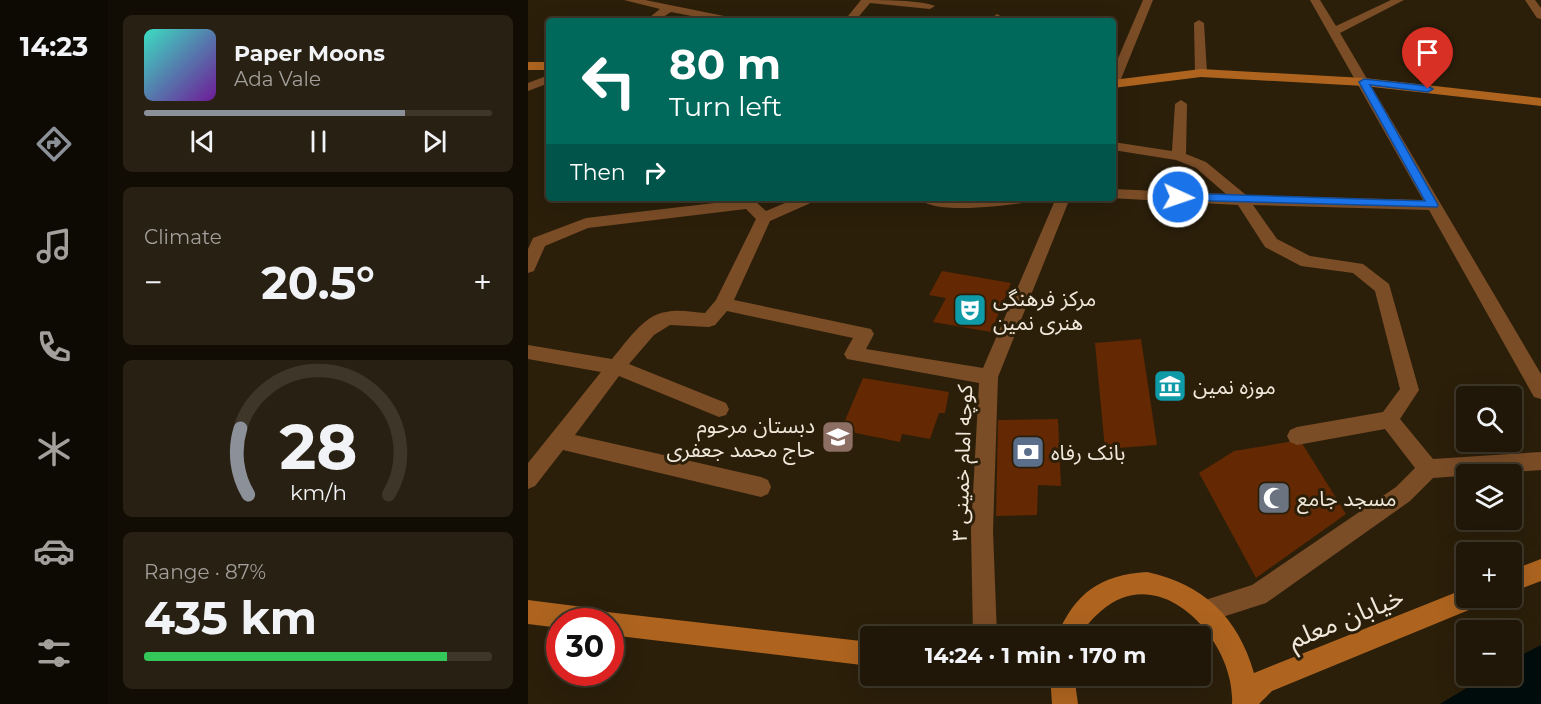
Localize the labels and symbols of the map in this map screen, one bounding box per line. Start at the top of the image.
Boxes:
pin [1402,27,1453,89]
position arrow [1146,165,1210,229]
place label: مرکز فرهنگی هنری نمین [993,286,1096,335]
theatre icon: مرکز فرهنگی هنری نمین [952,292,988,328]
museum icon: موزه نمین [1152,368,1188,404]
place label: موزه نمین [1193,374,1276,399]
street label: کوچه امام خمینی ۳ [947,384,981,542]
place label: دبستان مرحوم حاج محمد جعفری [666,413,815,465]
school or university icon: دبستان مرحوم حاج محمد جعفری [820,419,856,455]
bank icon: بانک رفاه [1010,434,1046,470]
place label: بانک رفاه [1051,440,1125,465]
mosque icon: مسجد جامع [1256,480,1292,516]
place label: مسجد جامع [1297,486,1397,514]
street label: خیابان معلم [1284,580,1410,659]
speed limit sign: 30 [546,608,624,686]

